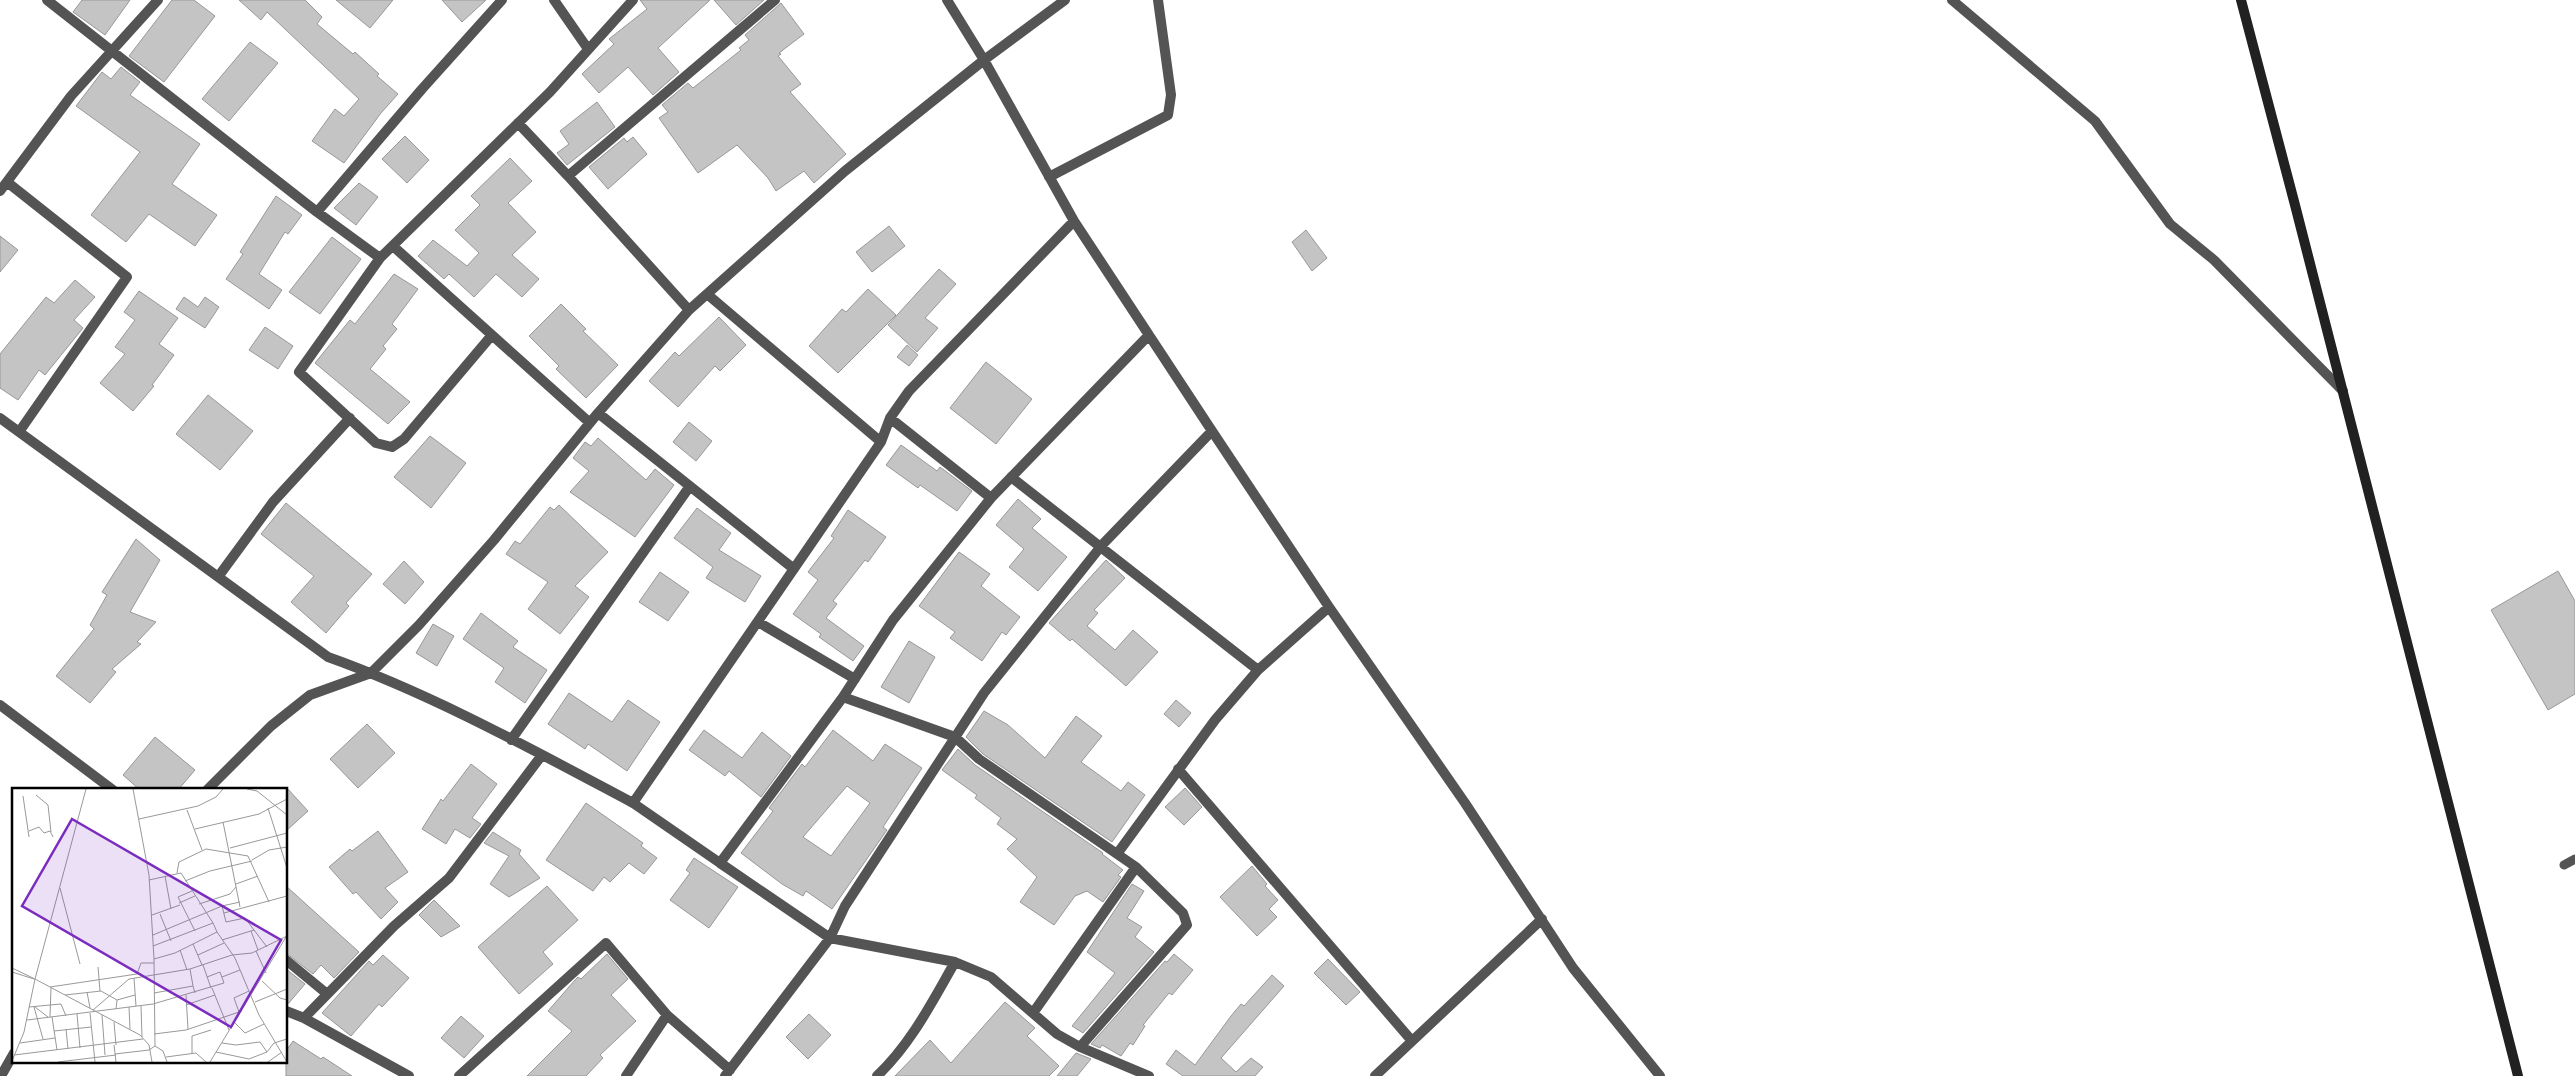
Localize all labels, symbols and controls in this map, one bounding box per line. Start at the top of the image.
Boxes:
inset map [12,788,288,1064]

